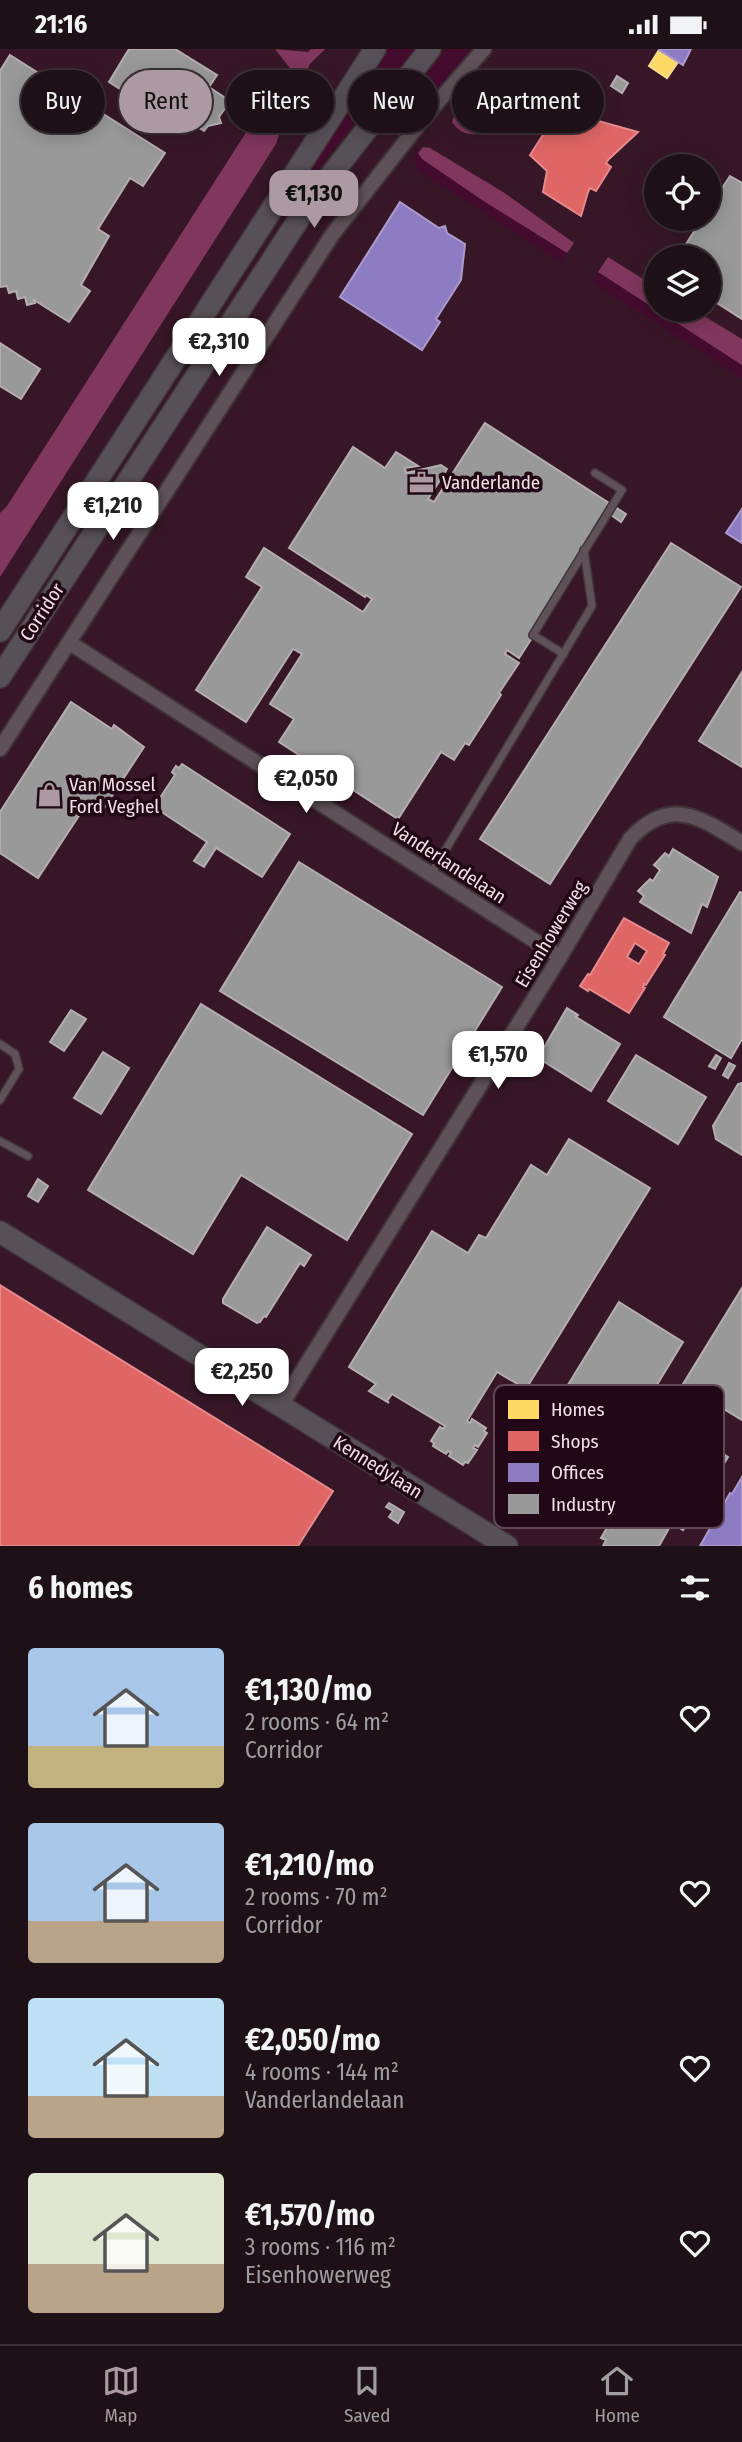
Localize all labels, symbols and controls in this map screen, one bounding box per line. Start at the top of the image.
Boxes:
text: 21:16 [35,9,87,40]
chip: Buy [21,70,105,133]
chip: Rent [119,70,212,133]
chip: Filters [226,70,334,133]
chip: New [348,70,438,133]
chip: Apartment [452,70,604,133]
map controls [644,154,721,322]
button: locate [644,154,721,231]
pin: €1,130 [257,171,371,230]
text: €1,130 [285,179,343,207]
button: layers [644,245,721,322]
pin: €2,310 [162,319,276,378]
text: €2,310 [188,327,250,355]
office icon: Vanderlande [408,468,436,496]
place label: Vanderlande [442,471,540,494]
pin: €1,210 [56,483,170,542]
text: €1,210 [83,491,143,519]
street label: Corridor [15,579,69,645]
pin: €2,050 [249,755,363,815]
text: €2,050 [274,764,338,792]
place label: Van Mossel Ford Veghel [69,773,159,818]
shop icon: Van Mossel Ford Veghel [35,781,63,809]
street label: Vanderlandelaan [388,817,510,909]
street label: Eisenhowerweg [510,876,592,992]
pin: €1,570 [441,1031,555,1091]
text: €1,570 [468,1040,528,1068]
pin: €2,250 [185,1349,299,1408]
text: €2,250 [211,1357,273,1385]
legend [494,1385,724,1528]
text: Homes [551,1398,605,1421]
text: Shops [551,1430,599,1453]
street label: Kennedylaan [329,1431,427,1503]
text: Offices [551,1461,604,1484]
text: Industry [551,1493,616,1516]
icon: filters [676,1569,714,1607]
text: 6 homes [28,1570,133,1606]
text: €1,130/mo [245,1672,372,1708]
icon: home [84,1676,168,1760]
icon: heart [676,1699,714,1737]
text: 2 rooms · 64 m² [245,1708,389,1736]
text: Corridor [245,1736,323,1764]
text: €1,210/mo [245,1847,374,1883]
icon: home [84,1851,168,1935]
icon: heart [676,1874,714,1912]
text: 2 rooms · 70 m² [245,1883,388,1911]
text: Corridor [245,1911,323,1939]
text: €2,050/mo [245,2022,381,2058]
icon: home [84,2026,168,2110]
icon: heart [676,2049,714,2087]
text: 4 rooms · 144 m² [245,2058,399,2086]
text: Vanderlandelaan [245,2086,404,2114]
text: €1,570/mo [245,2197,375,2233]
icon: home [84,2201,168,2285]
icon: heart [676,2224,714,2262]
text: 3 rooms · 116 m² [245,2233,396,2261]
text: Eisenhowerweg [245,2261,391,2289]
tab: Map [102,2362,140,2427]
tab: Saved [344,2362,390,2427]
tab: Home [594,2362,640,2427]

